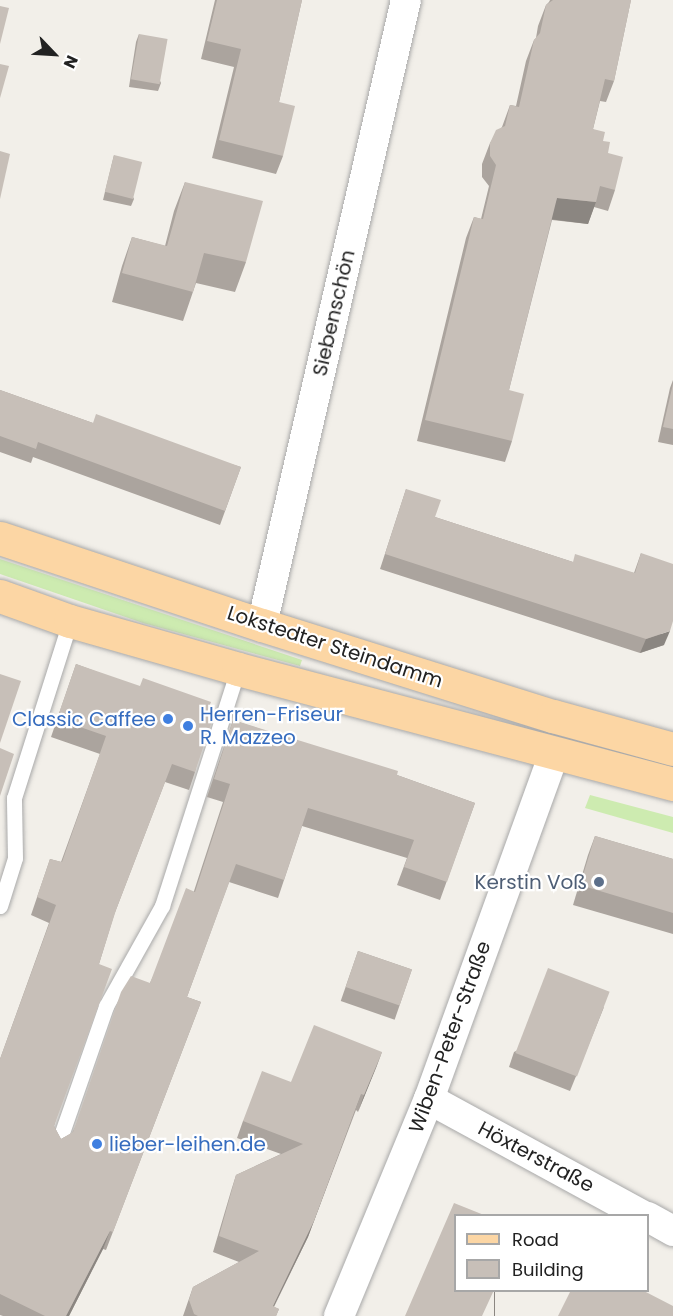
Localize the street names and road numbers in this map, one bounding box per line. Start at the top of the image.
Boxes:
street label: Siebenschön [308,248,360,378]
street label: Lokstedter Steindamm [224,601,446,693]
street label: Wiben-Peter-Straße [404,938,496,1136]
street label: Höxterstraße [474,1116,598,1198]

